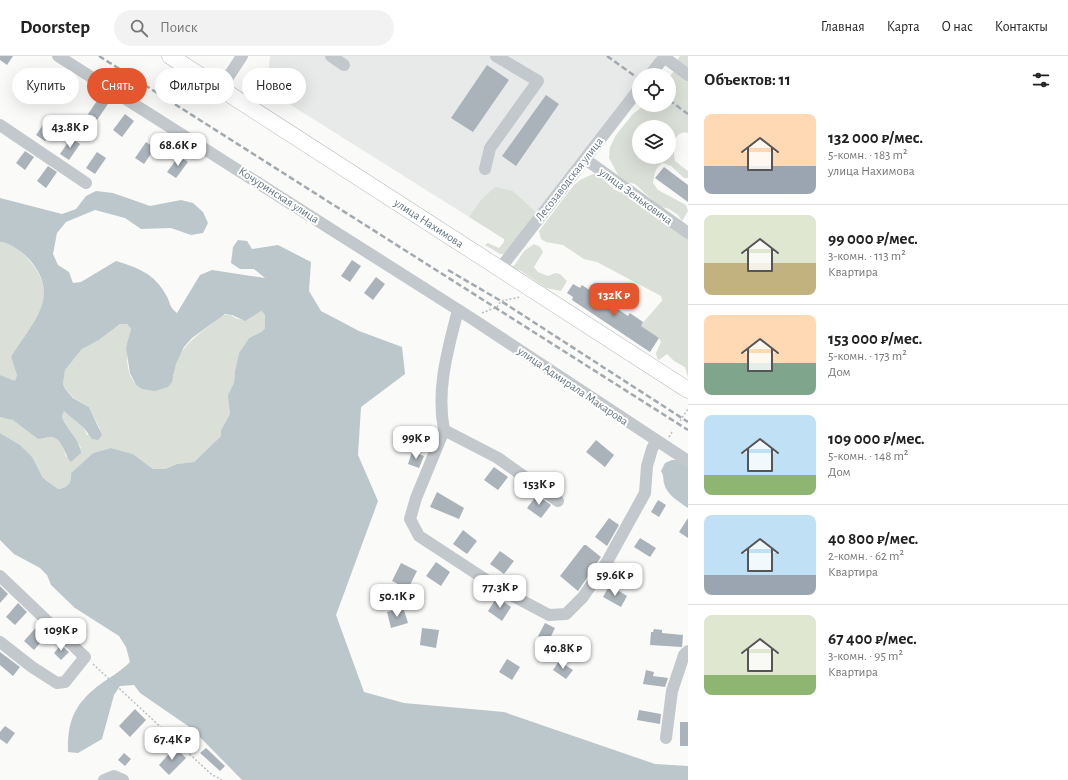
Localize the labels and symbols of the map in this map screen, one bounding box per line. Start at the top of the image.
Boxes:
pin: 43.8K ₽ [33,115,107,149]
pin: 68.6K ₽ [141,133,215,167]
street label: Лесозаводская улица [533,135,606,224]
street label: Кочуринская улица [236,165,322,227]
street label: улица Зеньковича [596,165,675,228]
street label: улица Нахимова [391,196,466,251]
pin: 132K ₽ [581,283,647,317]
street label: улица Адмирала Макарова [514,344,631,429]
pin: 99K ₽ [388,426,444,460]
pin: 153K ₽ [506,472,572,506]
pin: 59.6K ₽ [578,563,652,597]
pin: 77.3K ₽ [463,575,537,609]
pin: 50.1K ₽ [360,584,434,618]
pin: 109K ₽ [28,618,94,652]
pin: 40.8K ₽ [526,636,600,670]
pin: 67.4K ₽ [135,727,209,761]

